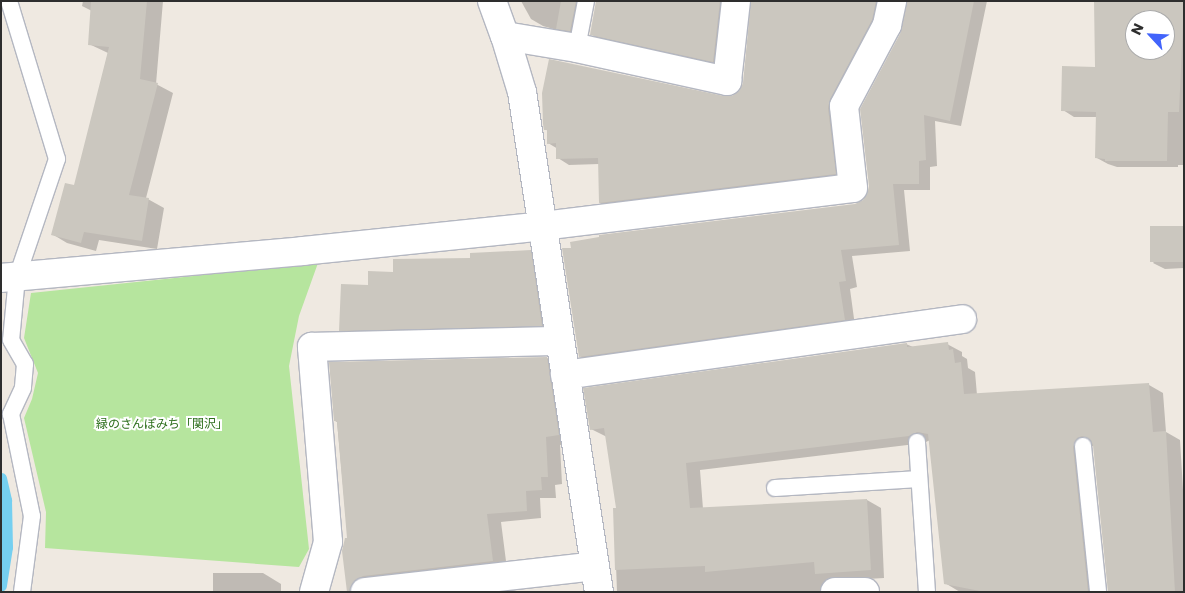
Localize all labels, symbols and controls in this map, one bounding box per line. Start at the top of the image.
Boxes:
north arrow [1125,10,1175,60]
text: N [1126,20,1149,38]
park label: 緑のさんぽみち「関沢」 [96,417,228,431]

